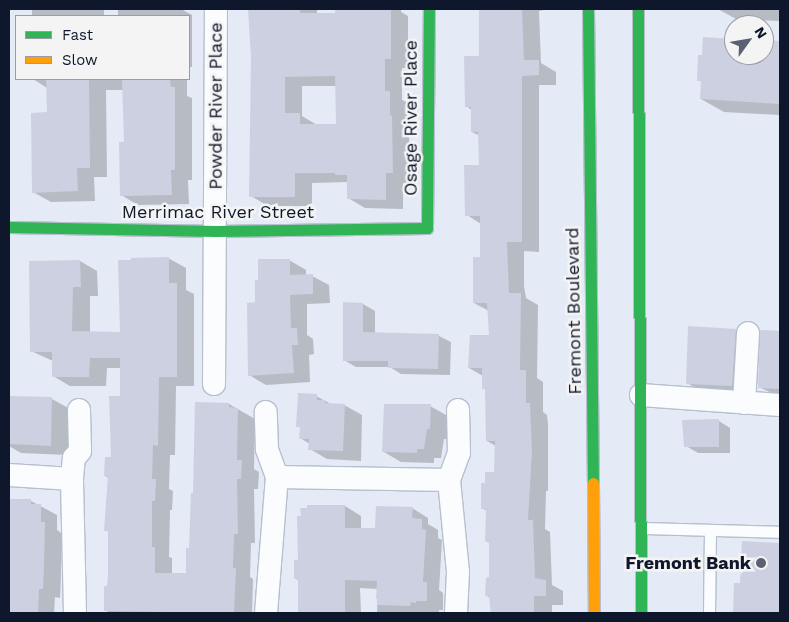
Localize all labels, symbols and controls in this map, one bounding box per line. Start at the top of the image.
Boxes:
legend [15,15,190,80]
north arrow [724,15,774,65]
street label: Powder River Place [205,22,227,190]
text: N [751,24,770,41]
text: Fast [62,26,93,44]
street label: Osage River Place [400,40,422,196]
text: Slow [62,51,98,69]
street label: Merrimac River Street [122,201,314,223]
street label: Fremont Boulevard [562,227,586,395]
place label: Fremont Bank [625,552,751,574]
marker: Fremont Bank [755,557,767,569]

